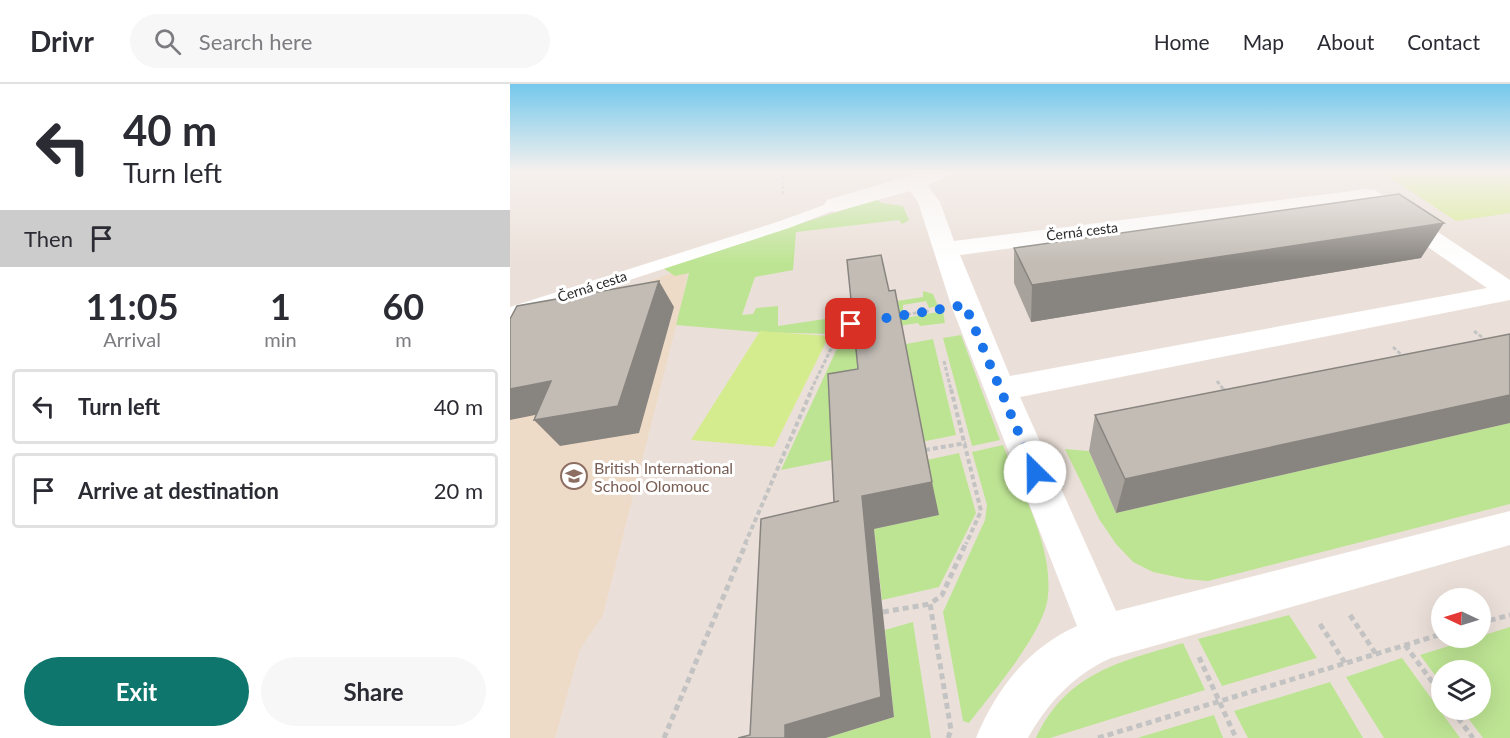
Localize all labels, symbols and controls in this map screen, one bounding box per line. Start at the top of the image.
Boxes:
search box [130,14,550,68]
text: Drivr [30,24,94,58]
icon: search [151,25,184,58]
text: Search here [199,28,312,55]
text: Home [1154,29,1210,54]
text: Map [1243,29,1284,54]
text: About [1317,29,1374,54]
text: Contact [1407,29,1480,54]
text: 40 m [123,105,217,155]
icon: left [24,108,102,186]
text: Turn left [123,156,222,189]
street label: Černá cesta [1045,218,1119,244]
icon: arrive [85,222,118,255]
text: Then [24,225,73,252]
street label: Černá cesta [555,267,629,305]
text: 11:05 [86,284,179,328]
text: 1 [270,284,291,328]
text: 60 [382,284,424,328]
pin [825,298,876,349]
icon: arrive [834,307,867,340]
text: Arrival [103,327,161,351]
text: min [264,327,297,351]
text: m [395,327,412,351]
icon: left [27,390,60,423]
text: Turn left [78,393,160,420]
text: 40 m [434,393,483,420]
position arrow [1003,440,1067,504]
place label: British International School Olomouc [594,458,733,495]
school or university icon: British International School Olomouc [559,461,589,491]
icon: arrive [27,474,60,507]
text: Arrive at destination [78,477,279,504]
text: 20 m [434,477,483,504]
north arrow [1431,588,1491,648]
map controls [1431,588,1491,720]
button: Exit [24,657,249,726]
button: Share [261,657,486,726]
button: layers [1431,660,1491,720]

